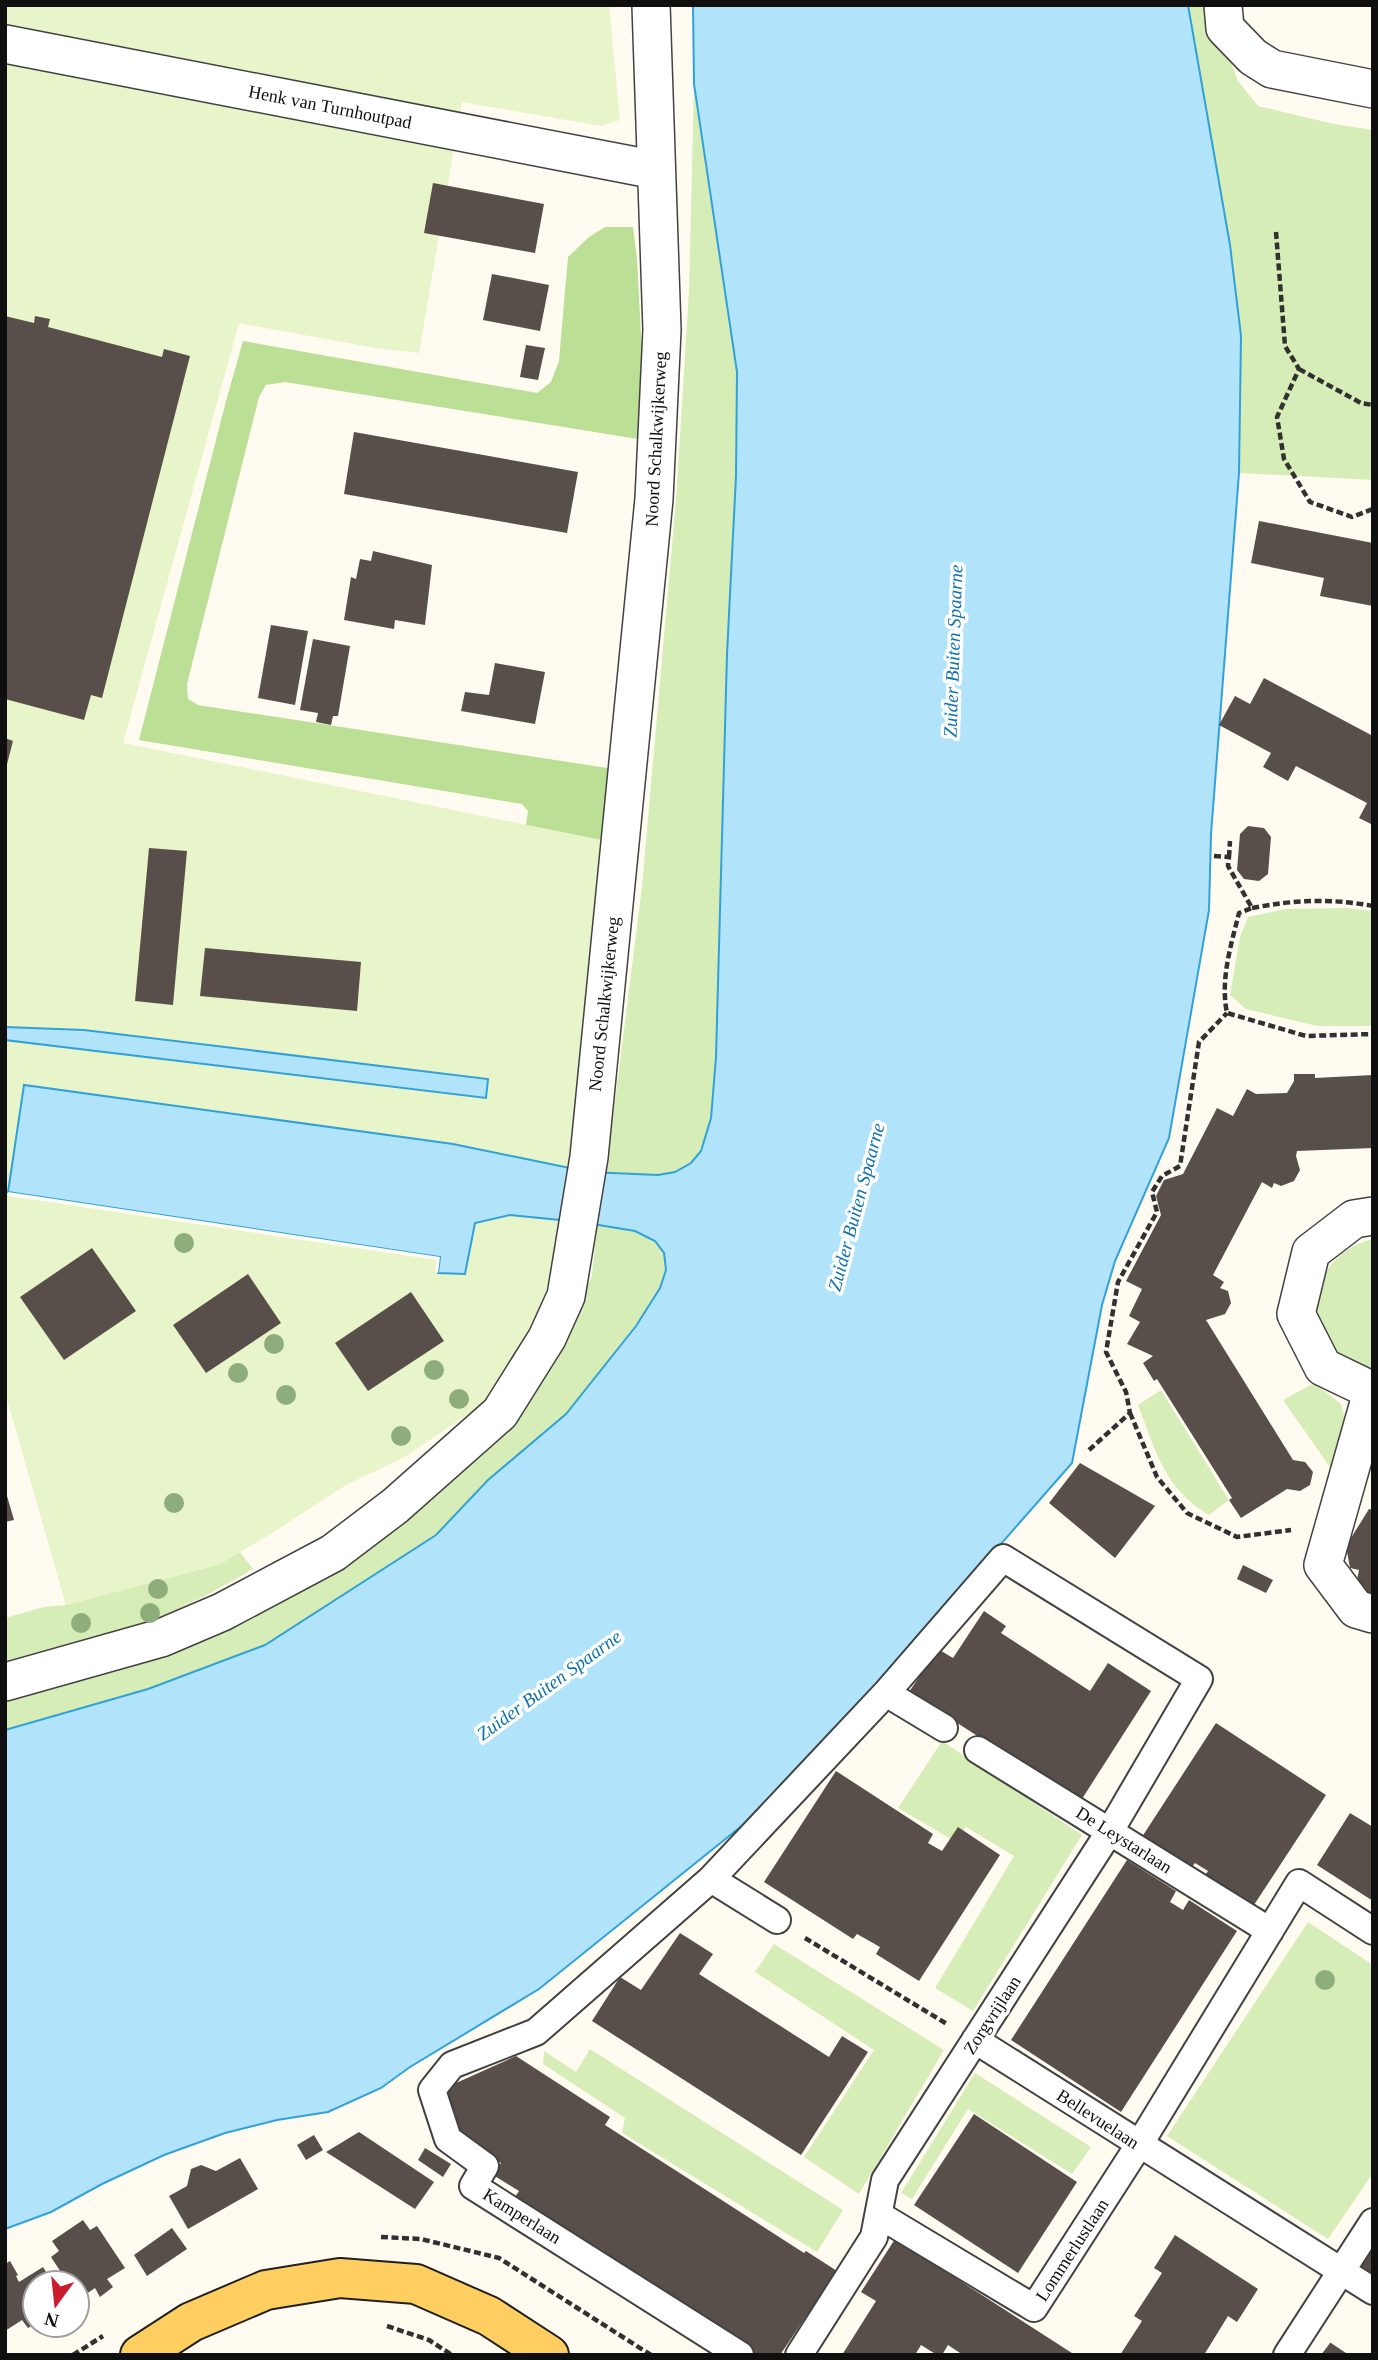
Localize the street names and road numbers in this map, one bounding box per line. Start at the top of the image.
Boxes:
street label: Henk van Turnhoutpad [247,81,413,133]
street label: Noord Schalkwijkerweg [641,351,671,527]
street label: Noord Schalkwijkerweg [585,916,623,1092]
street label: De Leystarlaan [1072,1803,1176,1877]
street label: Zorgvrijlaan [959,1972,1025,2058]
street label: Bellevuelaan [1053,2085,1143,2153]
street label: Kamperlaan [479,2184,565,2248]
street label: Lommerlustlaan [1031,2195,1113,2305]

